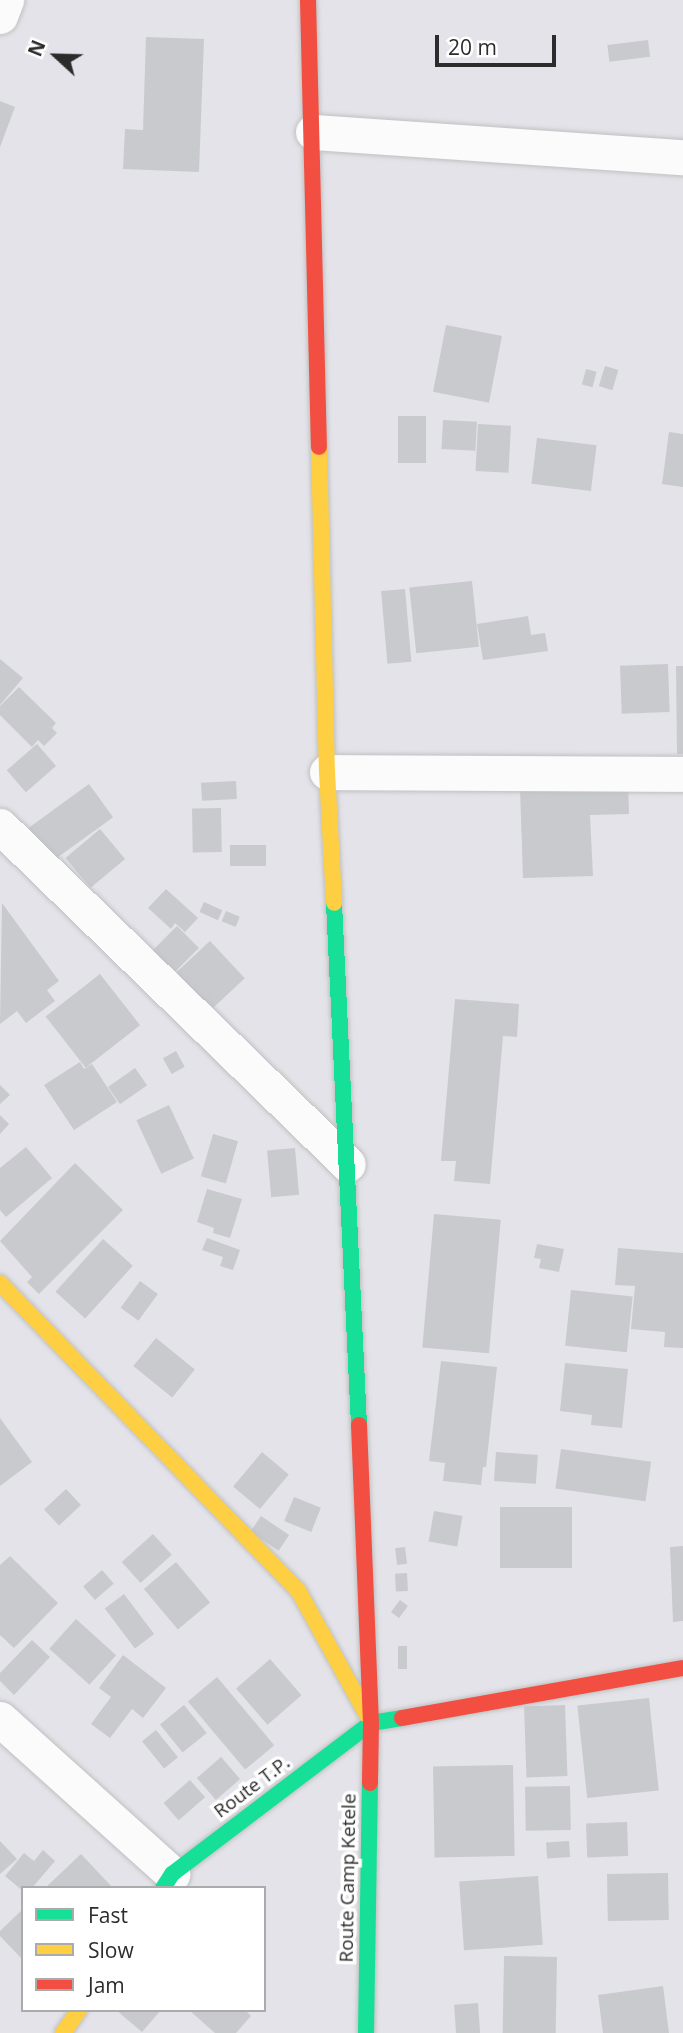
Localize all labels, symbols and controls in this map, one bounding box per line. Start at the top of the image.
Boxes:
north arrow [21,21,91,91]
scale bar [438,21,559,65]
text: 20 m [448,33,497,61]
text: N [22,36,51,60]
street label: Route T.P. [210,1751,294,1823]
street label: Route Camp Ketele [335,1793,361,1963]
legend [21,1886,266,2012]
text: Fast [88,1901,128,1929]
text: Slow [88,1936,134,1964]
text: Jam [88,1971,125,1999]

